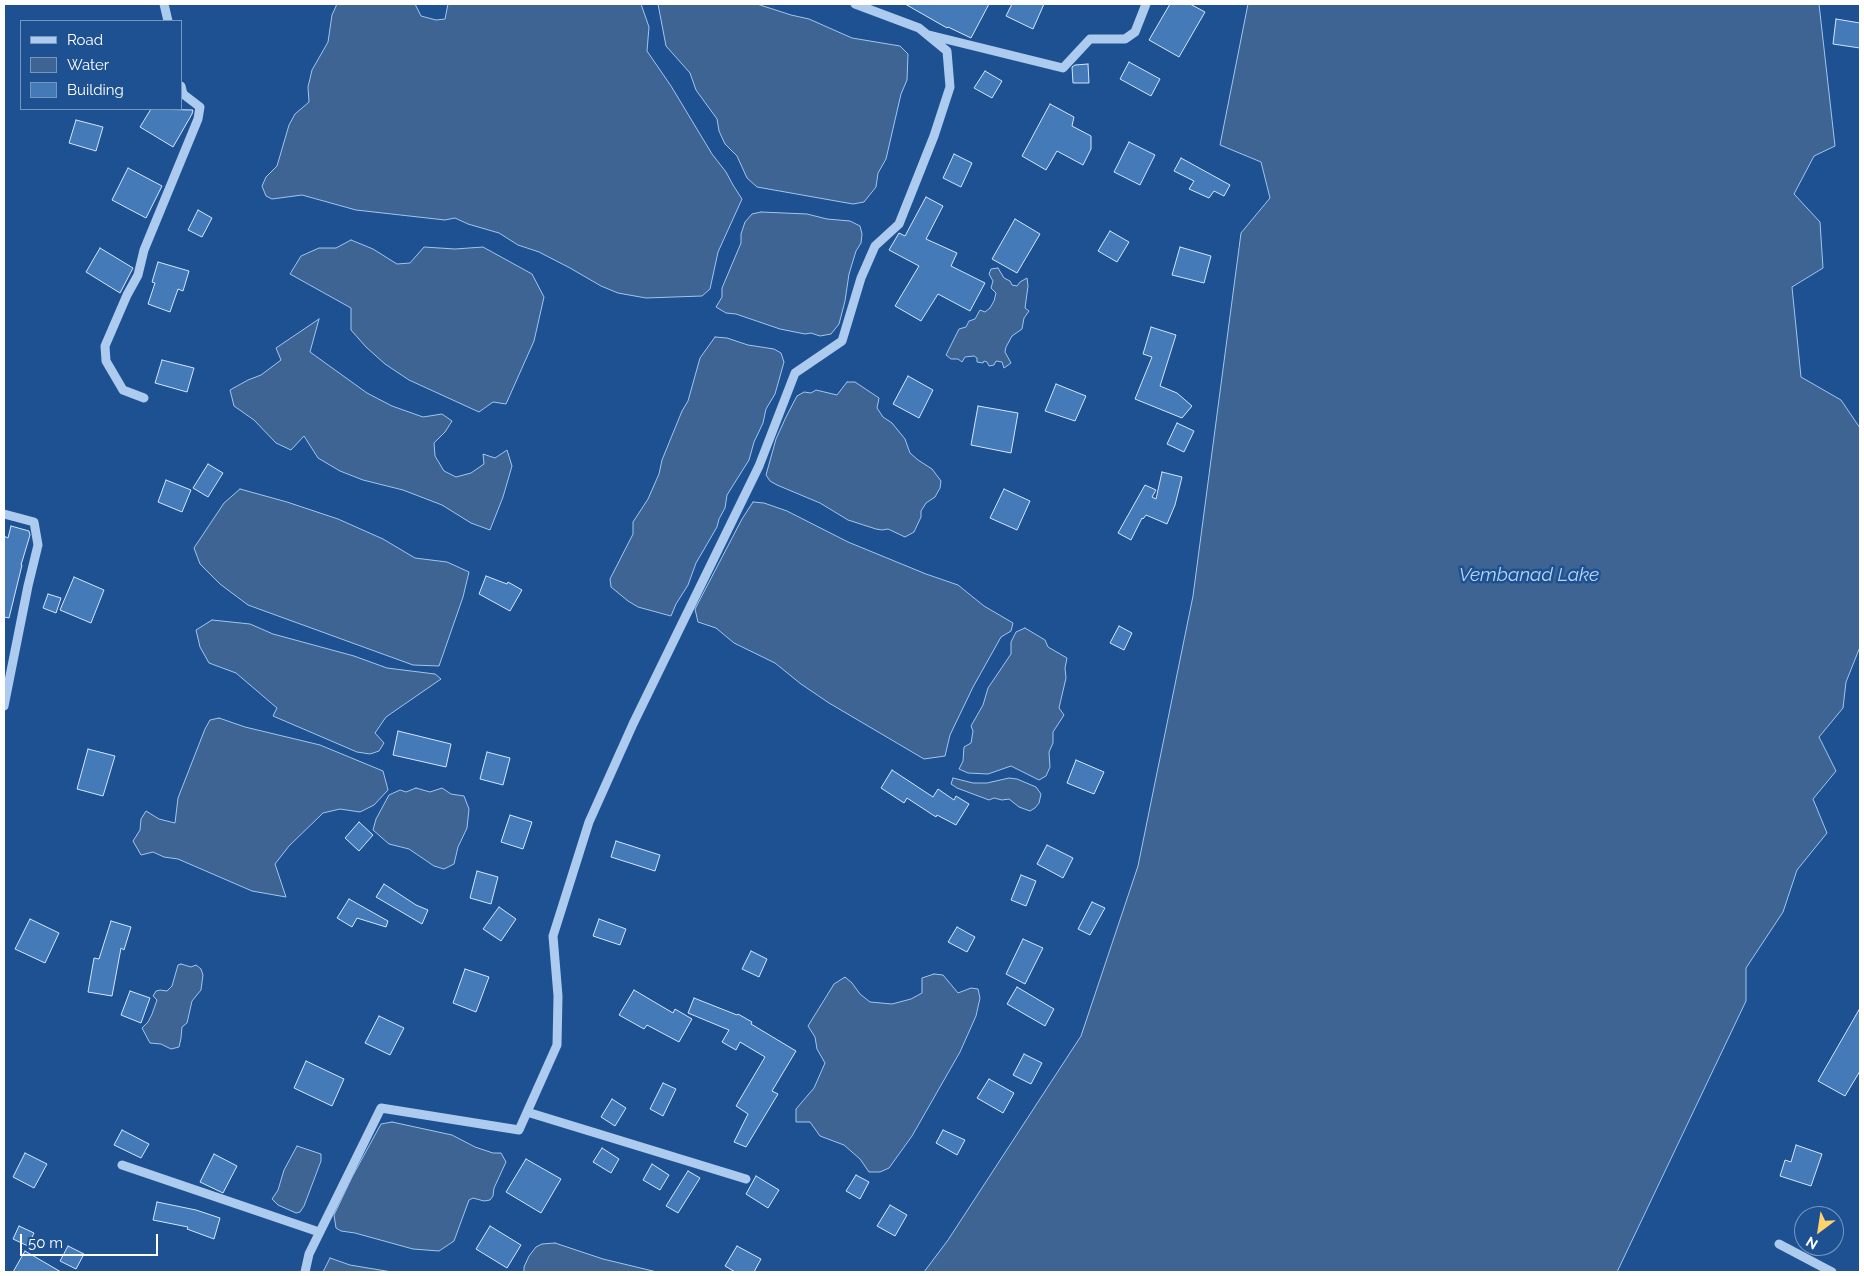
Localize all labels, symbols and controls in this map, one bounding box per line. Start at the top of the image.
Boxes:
legend [20,20,182,110]
text: Road [67,31,103,49]
text: Water [67,56,109,74]
text: Building [67,81,124,99]
water label: Vembanad Lake [1459,564,1599,586]
north arrow [1794,1206,1844,1256]
scale bar [22,1224,160,1256]
text: N [1803,1233,1820,1253]
text: 50 m [28,1234,63,1252]

